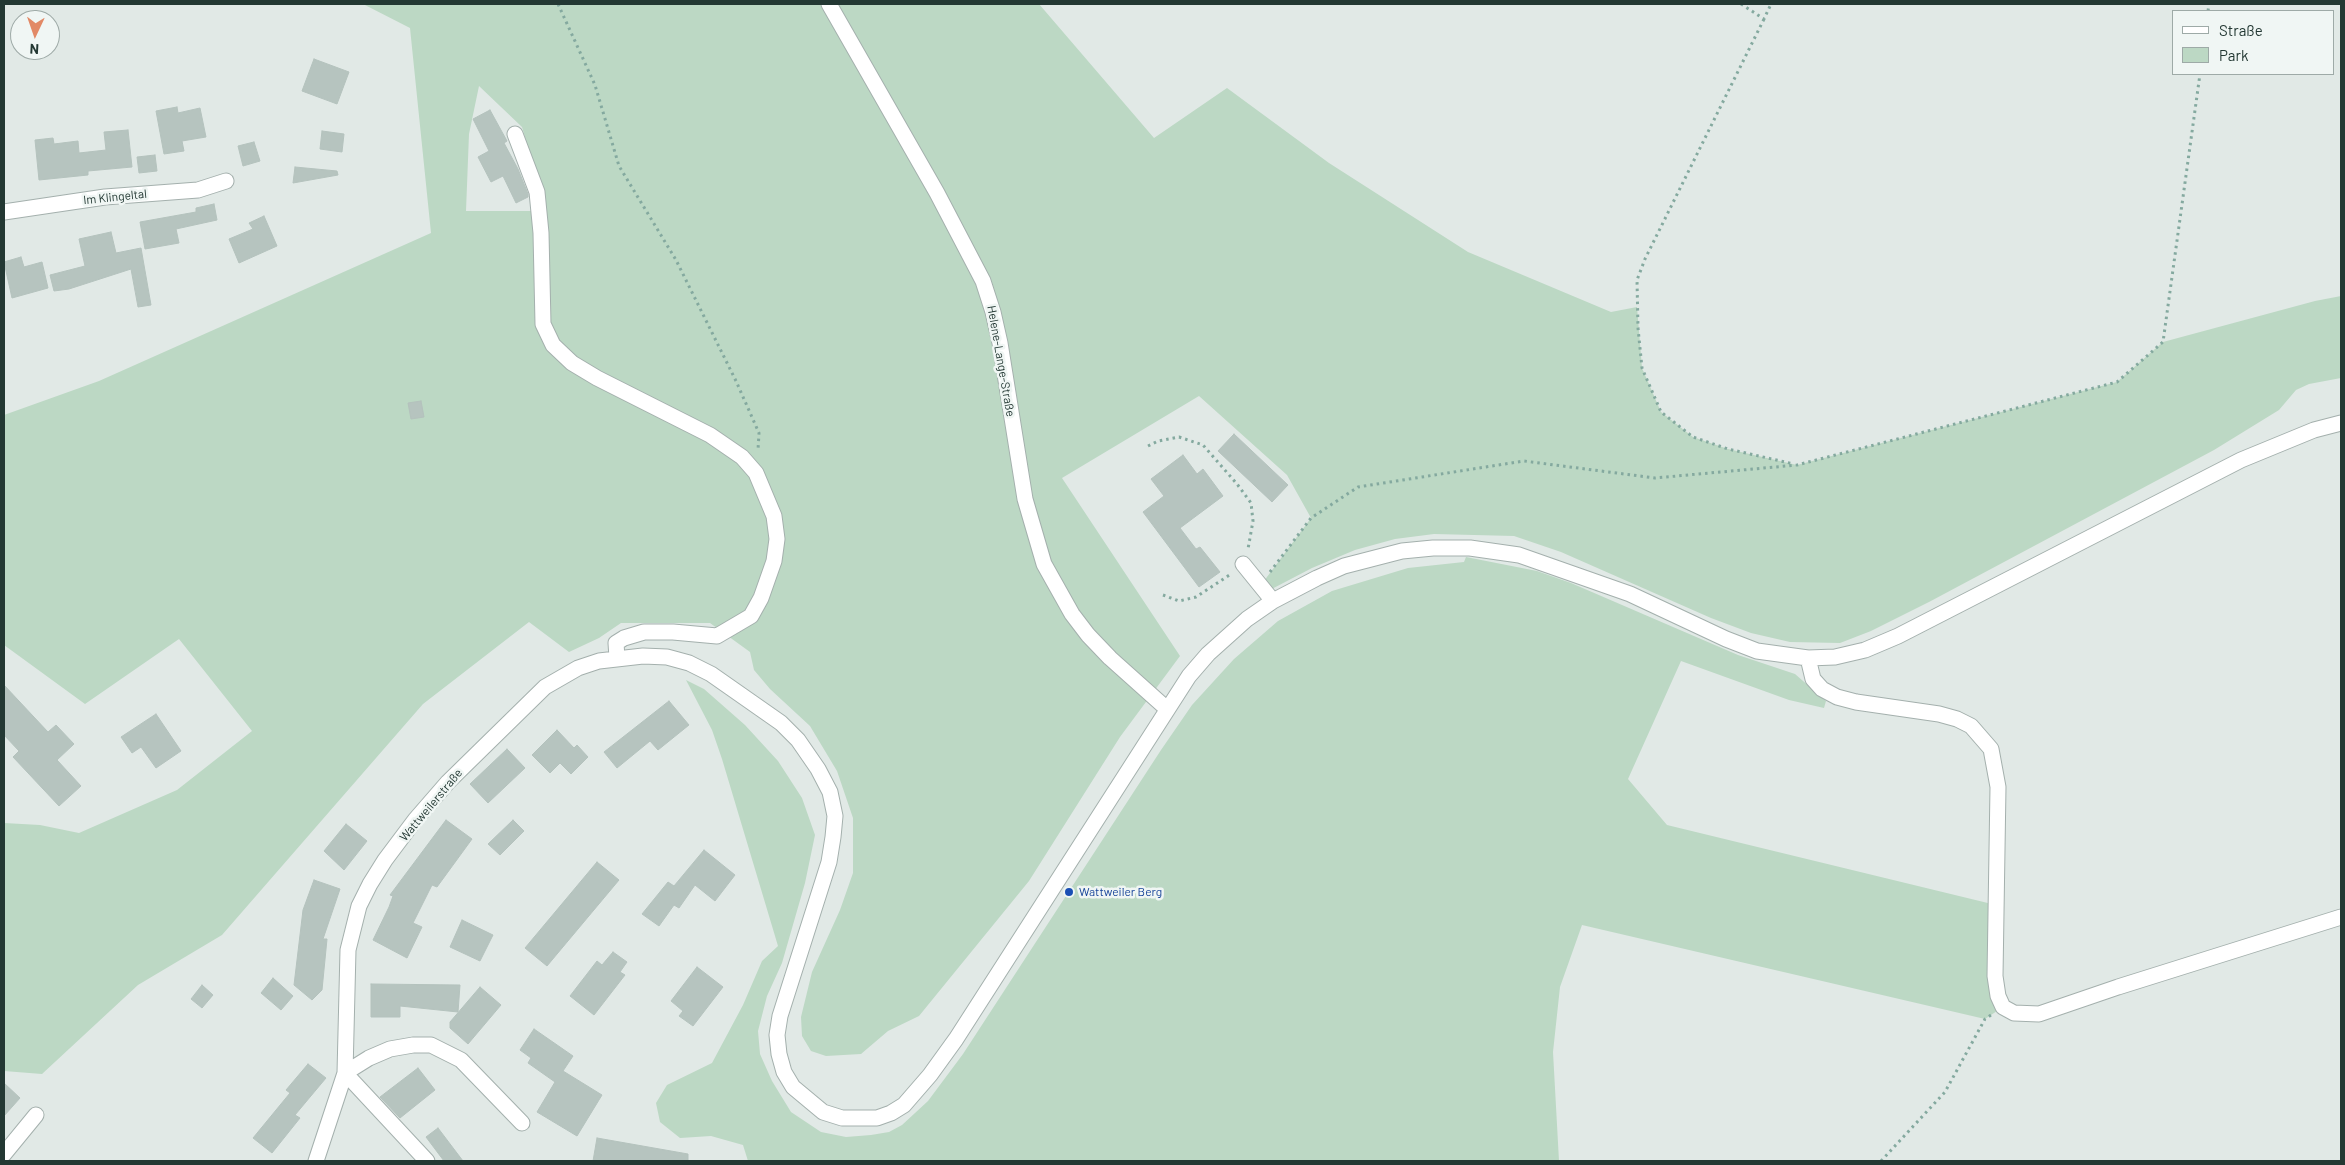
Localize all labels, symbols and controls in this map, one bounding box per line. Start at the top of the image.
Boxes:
north arrow [10,10,60,60]
legend [2172,10,2335,75]
text: Straße [2219,21,2263,39]
text: N [29,41,39,58]
text: Park [2219,46,2248,64]
street label: Im Klingeltal [82,187,148,207]
street label: Helene-Lange-Straße [984,304,1018,418]
street label: Wattweilerstraße [397,766,465,844]
place label: Wattweiler Berg [1079,885,1162,899]
marker: Wattweiler Berg [1063,886,1075,898]

